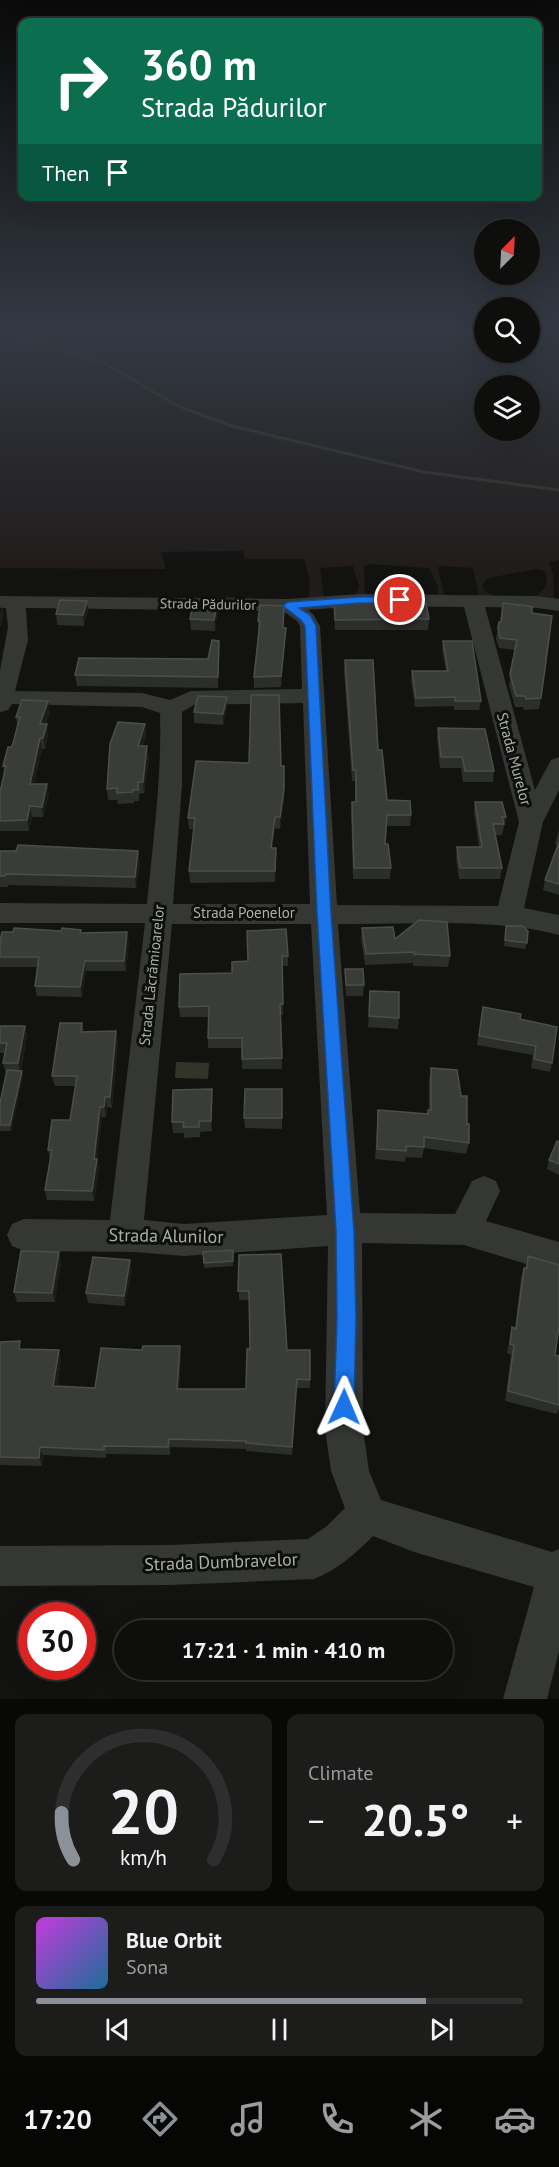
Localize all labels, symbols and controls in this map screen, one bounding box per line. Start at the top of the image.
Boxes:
text: 360 m [141,37,257,92]
icon: right [42,42,120,120]
text: Strada Pădurilor [141,90,327,124]
icon: arrive [101,156,134,189]
text: Then [42,159,89,187]
north arrow [474,219,540,285]
map controls [474,219,540,441]
button: search [474,297,540,363]
button: layers [474,375,540,441]
pin [374,574,425,625]
icon: arrive [383,583,416,616]
street label: Strada Pădurilor [160,594,257,614]
street label: Strada Murelor [493,710,536,807]
street label: Strada Poenelor [193,903,295,922]
street label: Strada Lăcrămioarelor [135,904,168,1046]
street label: Strada Alunilor [108,1223,224,1248]
position arrow [312,1375,376,1439]
street label: Strada Dumbravelor [144,1547,298,1576]
speed limit sign: 30 [18,1602,96,1680]
text: 17:21 · 1 min · 410 m [182,1636,385,1664]
text: Climate [308,1760,374,1786]
text: 20 [108,1770,179,1851]
text: 20.5° [362,1790,469,1848]
text: − [308,1799,325,1842]
text: + [506,1799,523,1842]
text: km/h [120,1843,167,1871]
text: Blue Orbit [126,1926,222,1954]
text: Sona [126,1954,168,1980]
icon: previous [101,2013,134,2046]
icon: pause [263,2013,296,2046]
icon: next [425,2013,458,2046]
icon: directions [139,2098,181,2140]
icon: music [227,2098,269,2140]
icon: phone [316,2098,358,2140]
icon: climate [405,2098,447,2140]
icon: car [494,2098,536,2140]
text: 17:20 [23,2102,92,2136]

